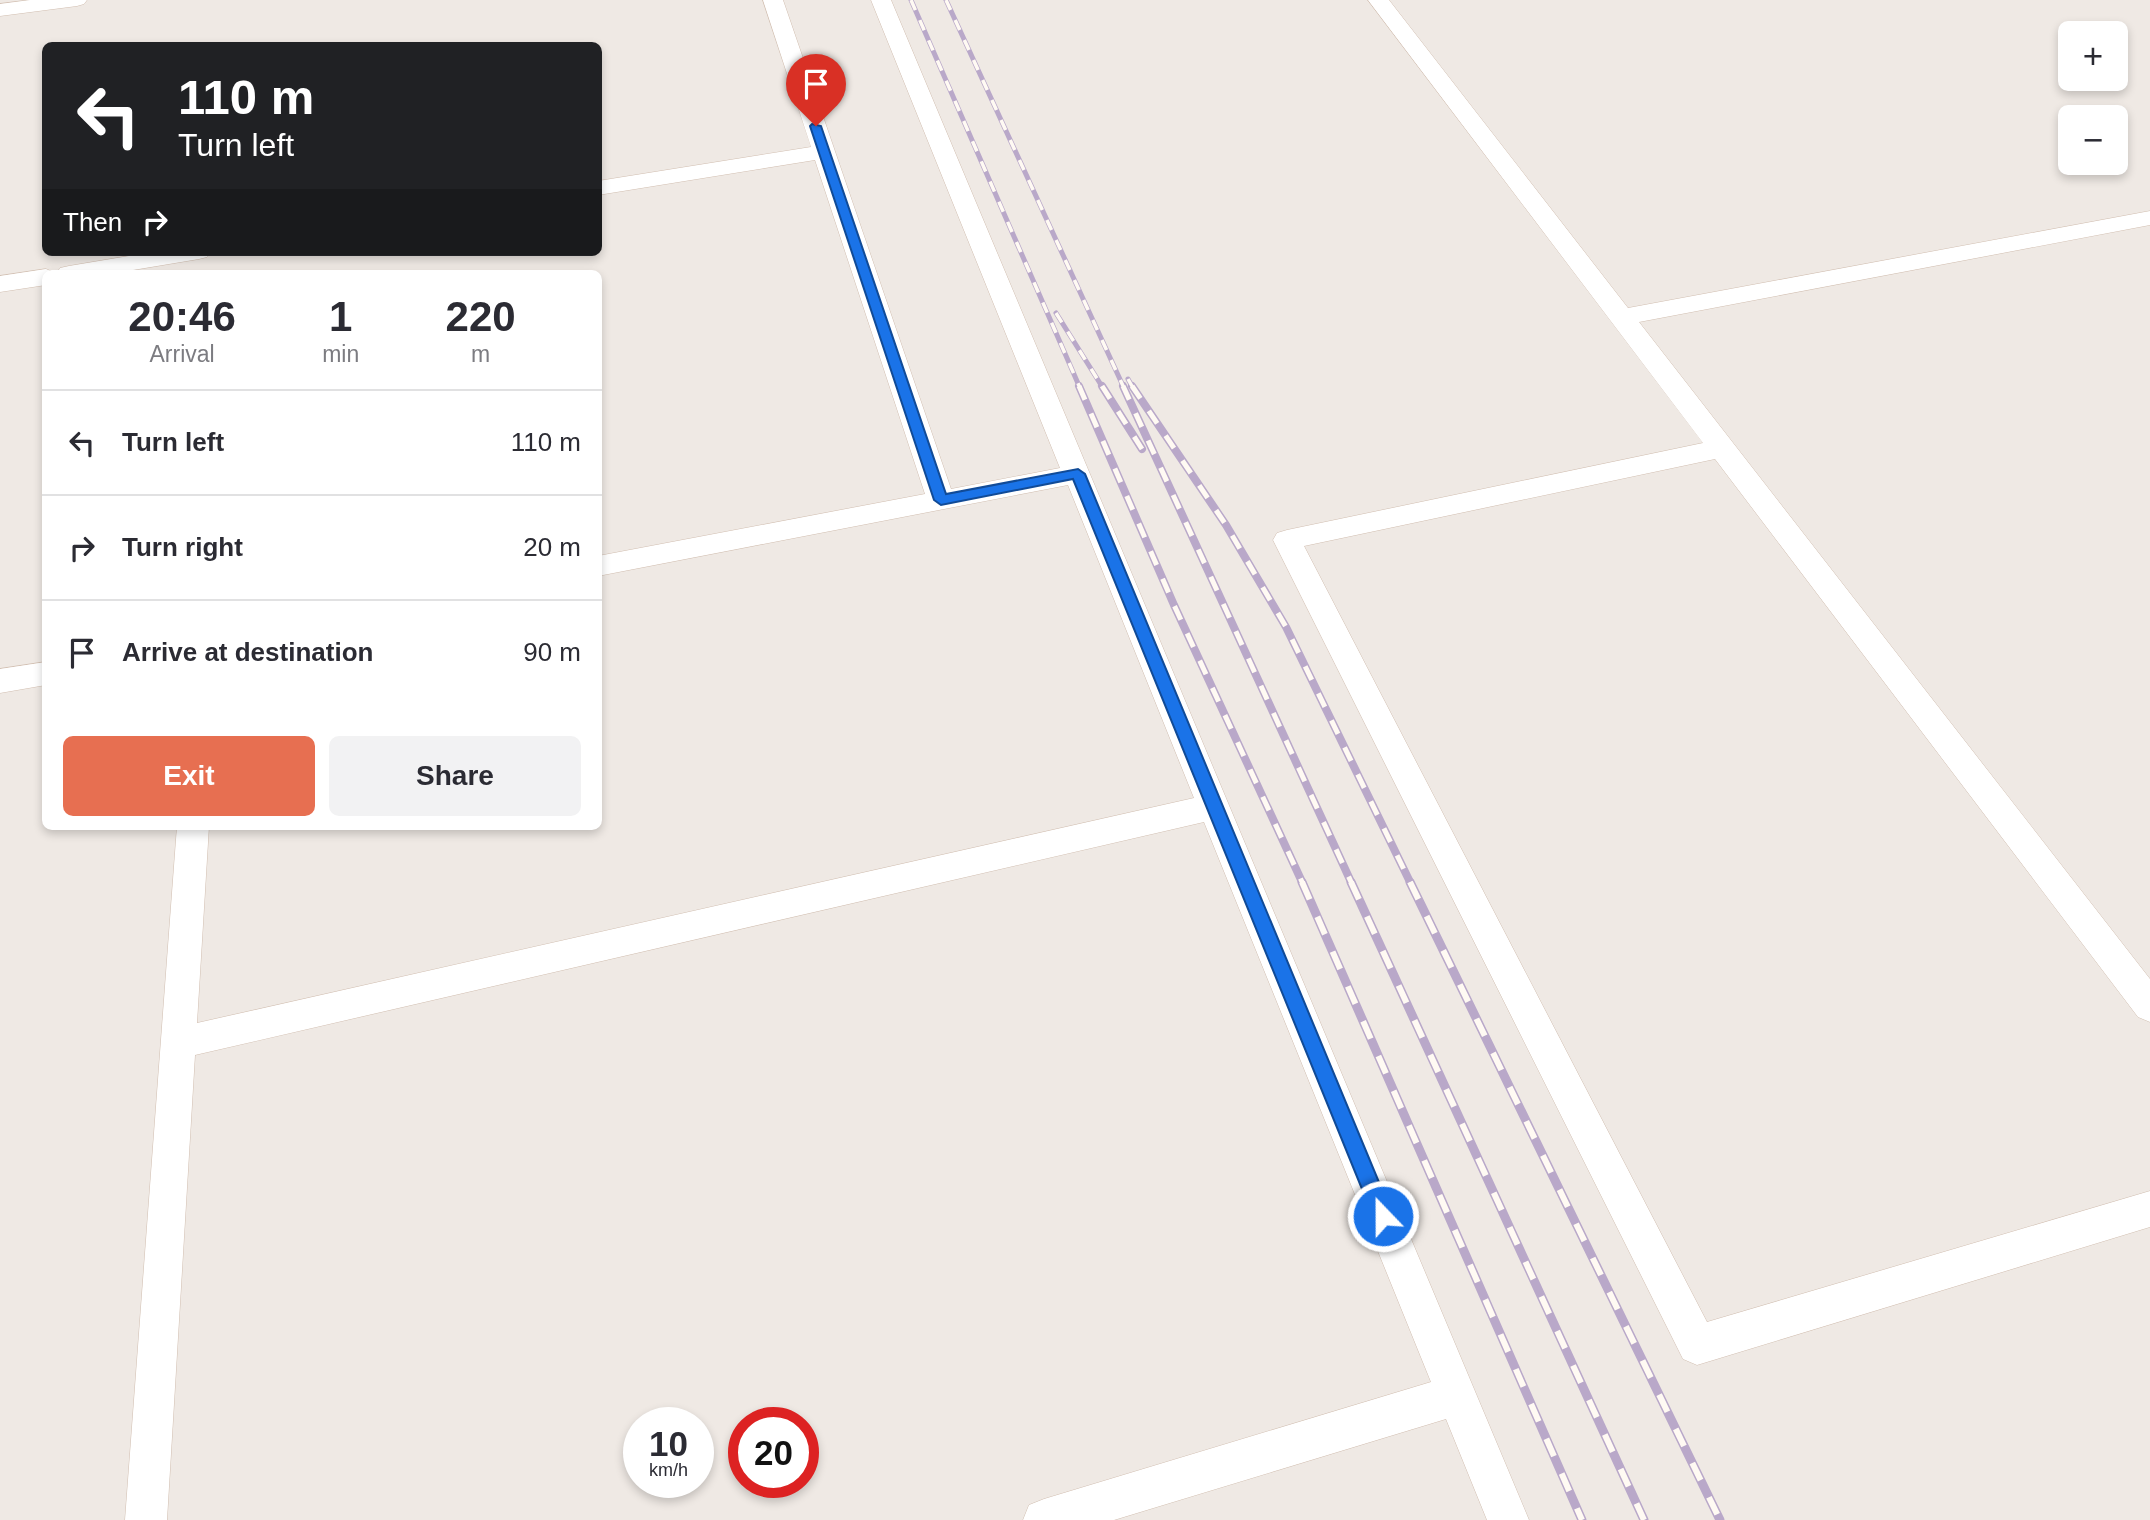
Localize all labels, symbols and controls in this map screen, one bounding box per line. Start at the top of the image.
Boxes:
map controls [2058,21,2128,175]
button: + [2058,21,2128,91]
pin [786,54,846,126]
icon: arrive [797,65,835,103]
icon: left [63,70,154,161]
text: 110 m [178,70,314,124]
button: − [2058,105,2128,175]
text: Turn left [178,127,294,163]
icon: right [136,203,174,241]
text: Then [63,207,122,237]
text: 20:46 [128,293,236,340]
text: 1 [329,293,352,340]
text: 220 [446,293,516,340]
text: Arrival [149,341,215,367]
text: min [322,341,359,367]
text: m [471,341,490,367]
icon: left [63,424,101,462]
text: Turn left [122,427,224,457]
text: 110 m [511,427,581,457]
icon: right [63,529,101,567]
text: Turn right [122,532,243,562]
text: 20 m [523,532,581,562]
icon: arrive [63,634,101,672]
text: Arrive at destination [122,637,373,667]
text: 90 m [523,637,581,667]
button: Exit [63,736,315,816]
button: Share [329,736,581,816]
position arrow [1346,1179,1420,1253]
speed limit sign: 20 [728,1407,819,1498]
text: 10 [649,1424,688,1463]
text: km/h [649,1460,688,1480]

